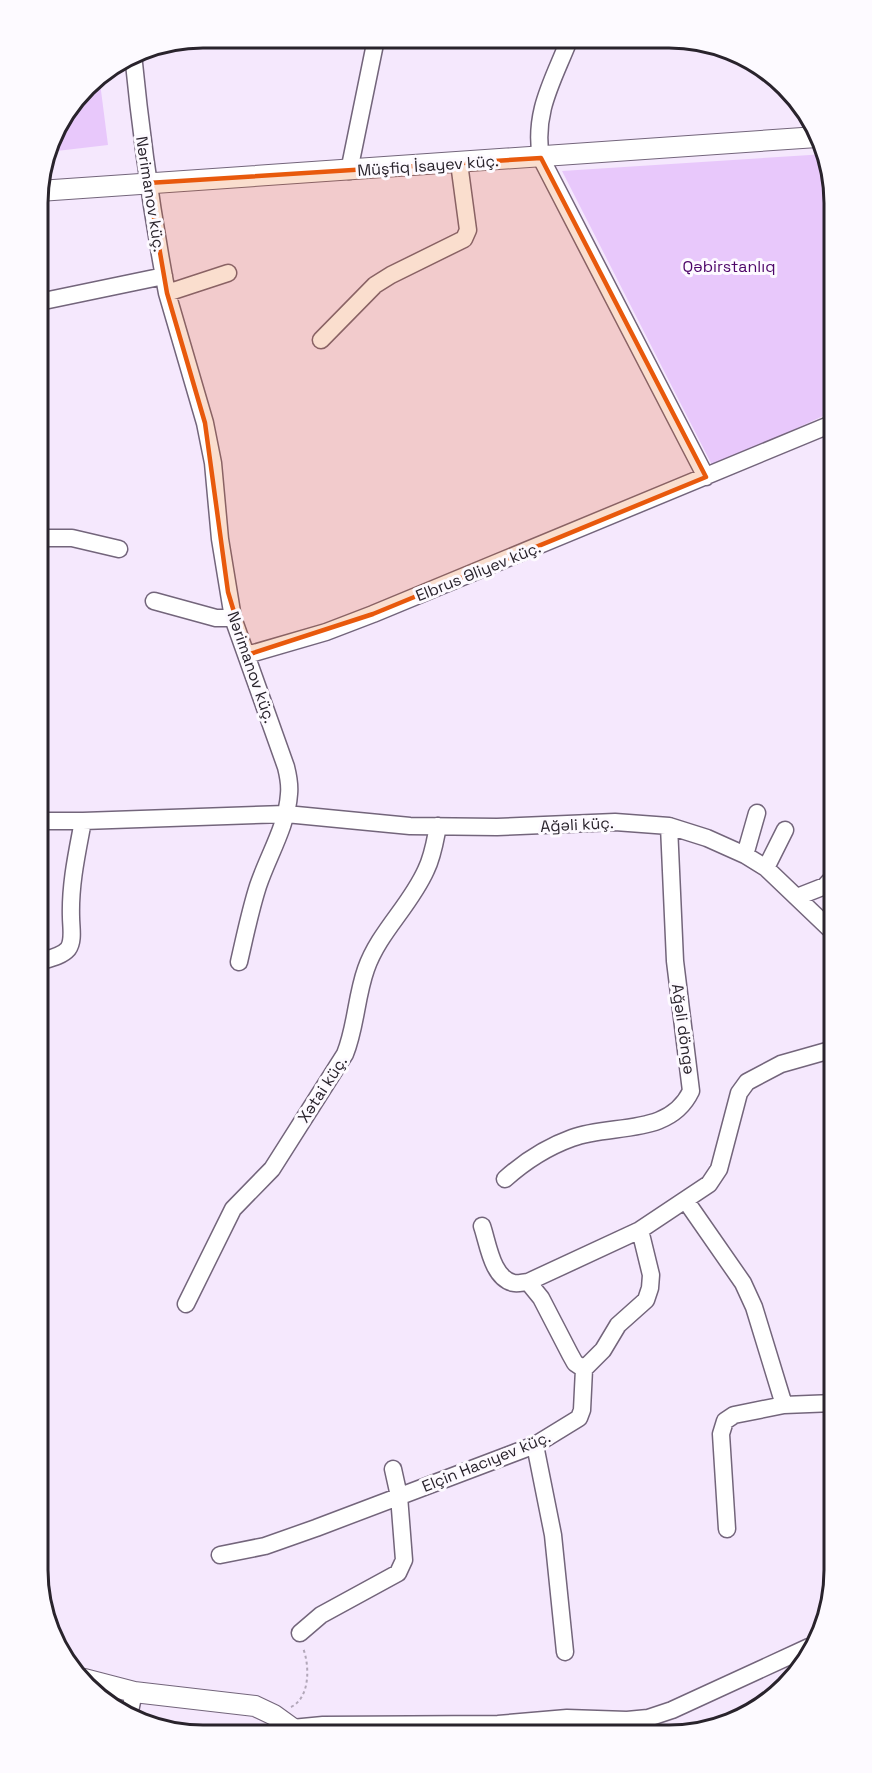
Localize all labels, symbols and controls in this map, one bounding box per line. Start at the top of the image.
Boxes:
street label: Nərimanov küç. [131,135,170,254]
street label: Müşfiq İsayev küç. [357,150,499,181]
park label: Qəbirstanlıq [683,256,776,277]
street label: Elbrus Əliyev küç. [412,537,544,606]
street label: Nərimanov küç. [223,608,281,726]
street label: Ağəli küç. [540,812,614,837]
street label: Ağəli döngə [667,982,700,1076]
street label: Xətai küç. [293,1052,352,1127]
street label: Elçin Hacıyev küç. [419,1426,554,1497]

